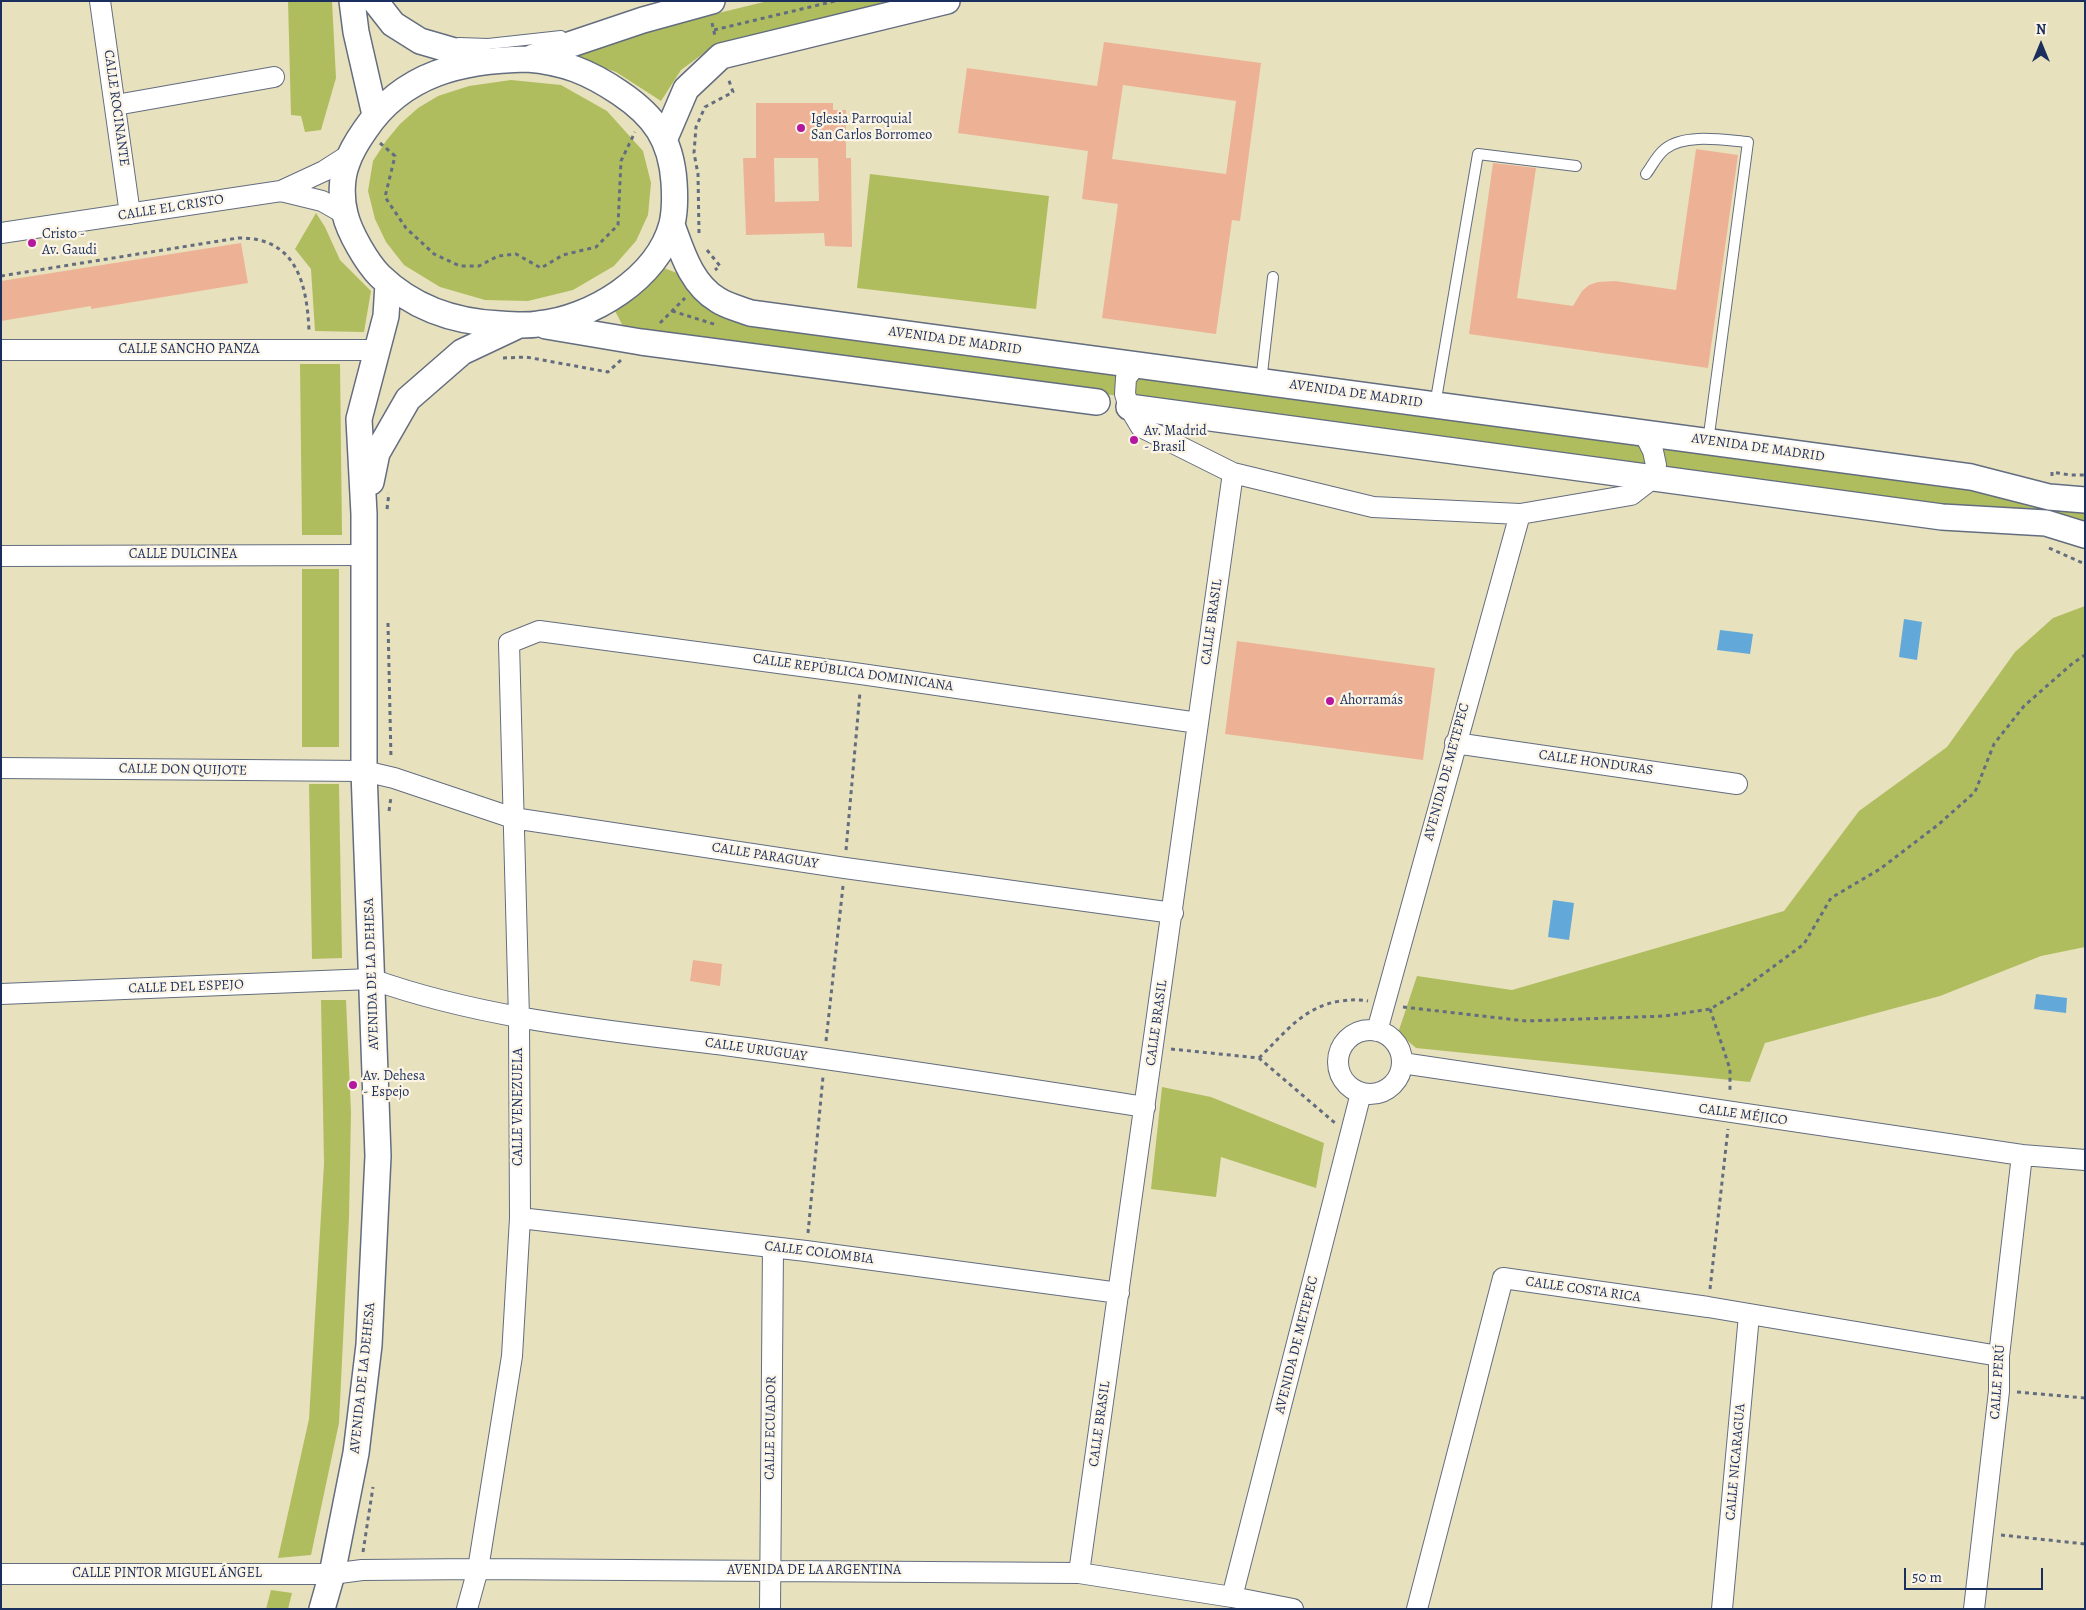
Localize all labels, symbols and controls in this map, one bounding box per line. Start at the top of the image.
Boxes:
north arrow [2016,20,2066,70]
text: N [2036,20,2046,39]
street label: CALLE ROCINANTE [100,49,132,167]
place label: Iglesia Parroquial San Carlos Borromeo [811,112,932,144]
marker: Iglesia Parroquial San Carlos Borromeo [795,122,807,134]
street label: CALLE EL CRISTO [117,191,225,225]
place label: Cristo - Av. Gaudi [42,227,97,260]
marker: Cristo - Av. Gaudi [26,237,38,249]
street label: AVENIDA DE MADRID [887,323,1023,359]
street label: CALLE SANCHO PANZA [119,342,259,358]
street label: AVENIDA DE MADRID [1288,376,1424,412]
place label: Av. Madrid - Brasil [1144,424,1207,457]
street label: AVENIDA DE MADRID [1690,430,1826,466]
marker: Av. Madrid - Brasil [1128,434,1140,446]
street label: CALLE DULCINEA [129,547,237,563]
street label: CALLE BRASIL [1198,578,1226,666]
street label: CALLE REPÚBLICA DOMINICANA [752,651,954,695]
place label: Ahorramás [1340,693,1403,709]
marker: Ahorramás [1324,695,1336,707]
street label: AVENIDA DE METEPEC [1421,701,1473,843]
street label: CALLE HONDURAS [1538,747,1654,779]
street label: CALLE DON QUIJOTE [119,760,247,780]
street label: CALLE PARAGUAY [711,839,819,873]
street label: AVENIDA DE LA DEHESA [361,898,383,1050]
street label: CALLE DEL ESPEJO [128,977,244,997]
street label: CALLE BRASIL [1143,979,1171,1067]
street label: CALLE URUGUAY [704,1035,808,1065]
street label: CALLE VENEZUELA [511,1048,527,1166]
place label: Av. Dehesa - Espejo [363,1069,425,1102]
marker: Av. Dehesa - Espejo [347,1079,359,1091]
street label: CALLE MÉJICO [1698,1100,1788,1130]
street label: CALLE COLOMBIA [763,1238,875,1268]
street label: AVENIDA DE METEPEC [1272,1274,1322,1416]
street label: CALLE COSTA RICA [1524,1274,1642,1306]
street label: AVENIDA DE LA DEHESA [347,1302,379,1454]
street label: CALLE PERÚ [1987,1344,2009,1420]
street label: CALLE ECUADOR [762,1376,780,1480]
street label: CALLE BRASIL [1086,1380,1114,1468]
street label: CALLE NICARAGUA [1723,1403,1749,1521]
scale bar [1906,1558,2045,1590]
street label: AVENIDA DE LA ARGENTINA [727,1563,901,1579]
street label: CALLE PINTOR MIGUEL ÁNGEL [72,1566,262,1582]
text: 50 m [1912,1567,1942,1587]

